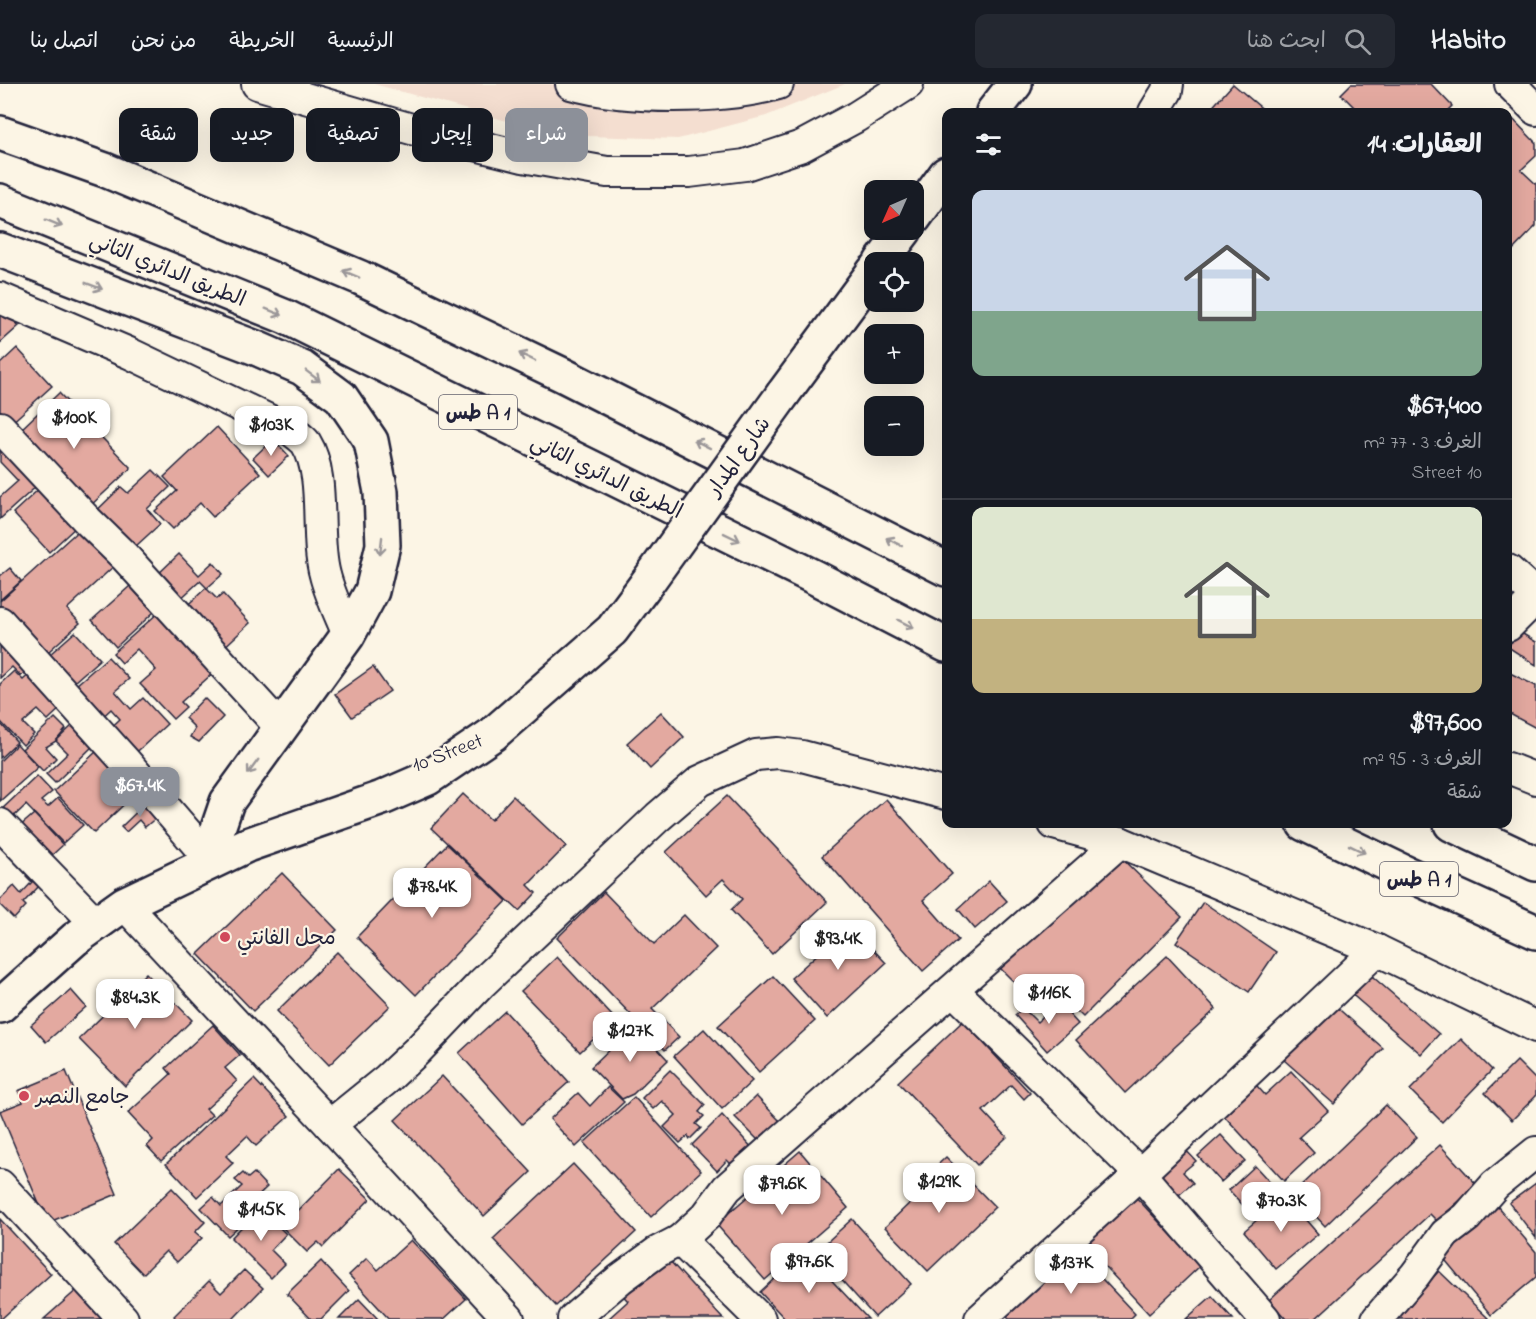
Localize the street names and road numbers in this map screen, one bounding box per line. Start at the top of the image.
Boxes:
street label: الطريق الدائري الثاني [84,226,250,318]
road number: طس A 1 [439,395,517,429]
street label: شارع المدار [699,411,779,505]
street label: الطريق الدائري الثاني [524,428,687,529]
street label: 10 Street [408,727,488,781]
road number: طس A 1 [1380,862,1458,896]

